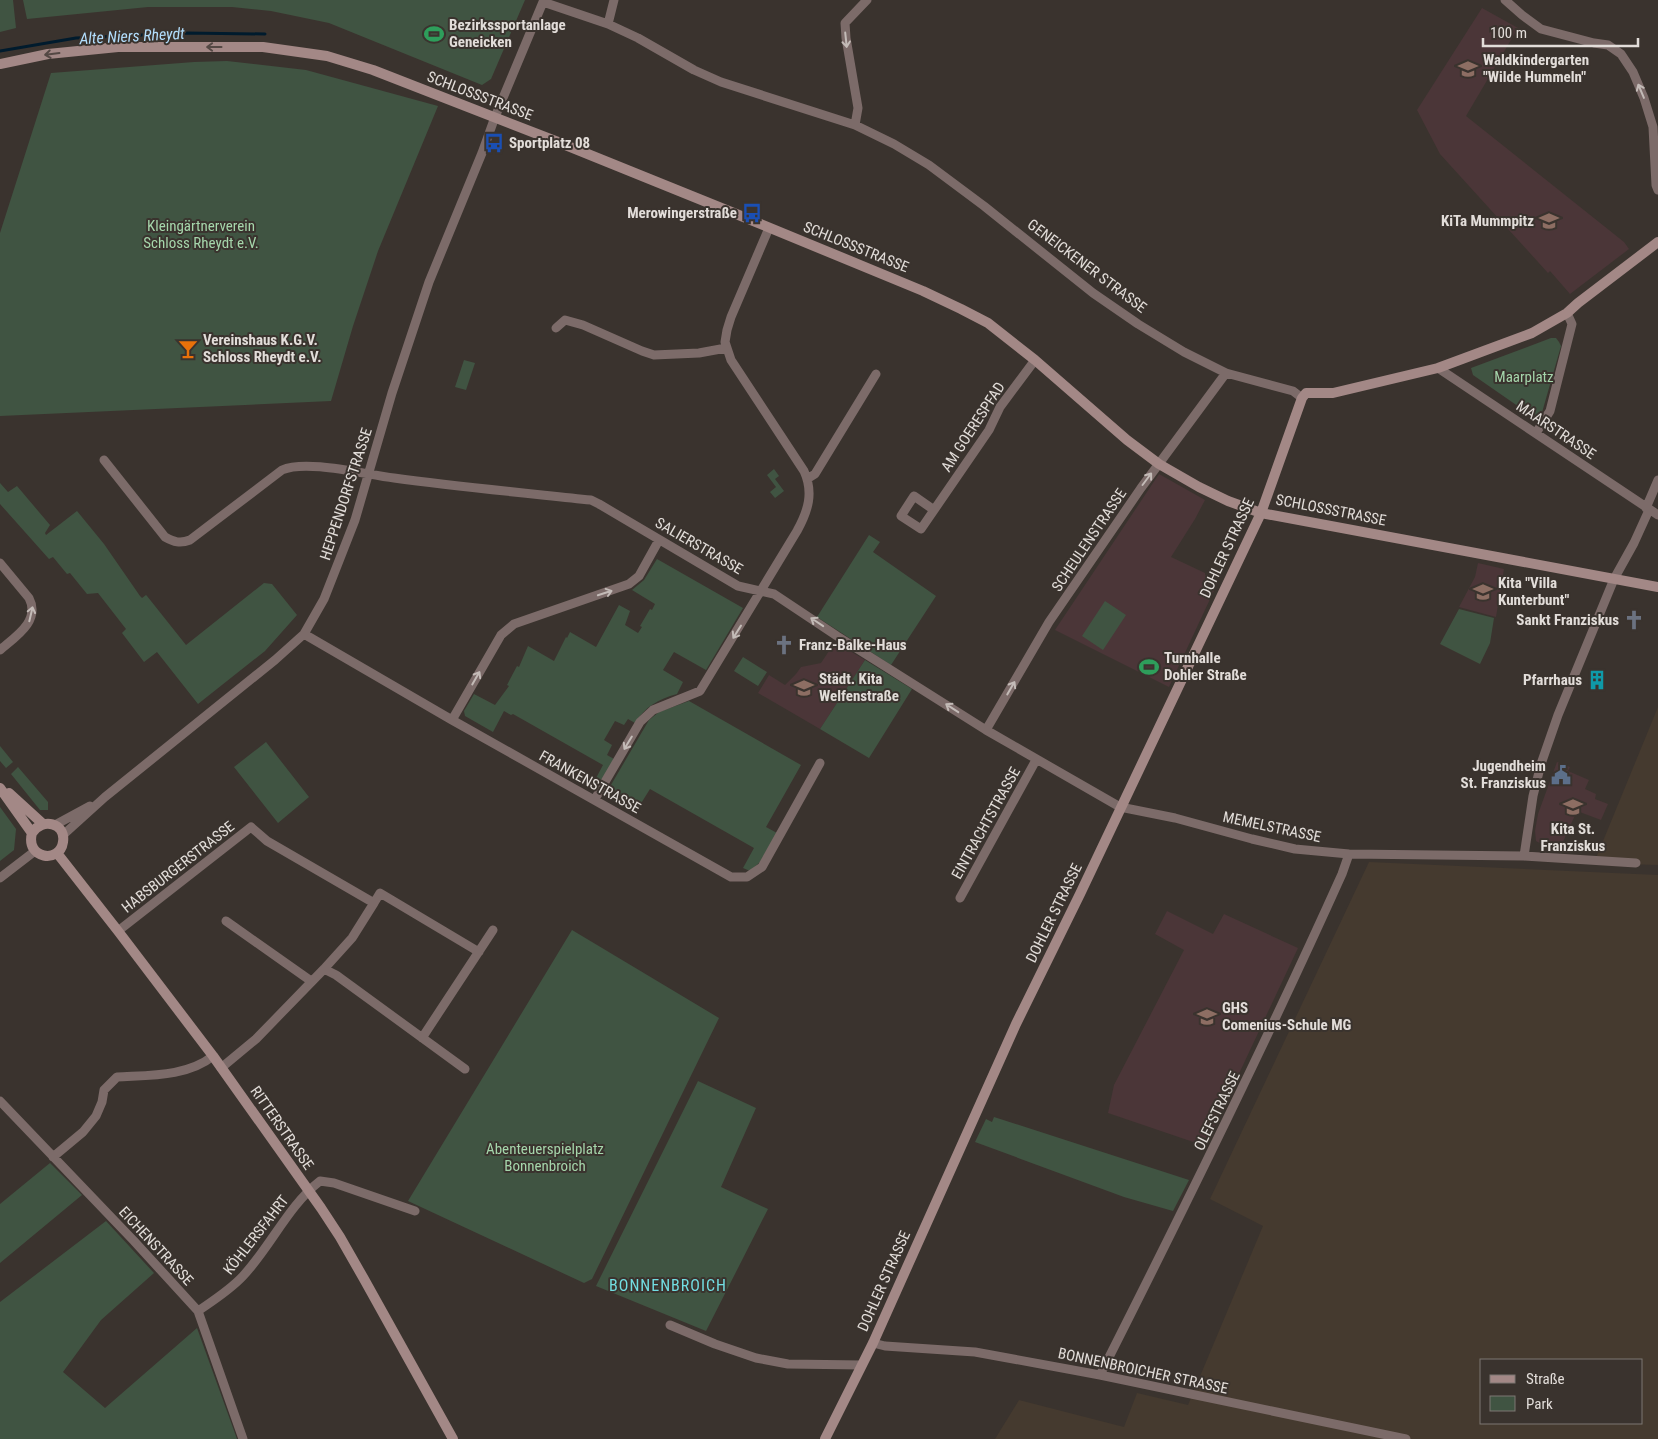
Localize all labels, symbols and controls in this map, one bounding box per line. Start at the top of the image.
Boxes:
scale bar [1483,15,1638,47]
place label: Bezirkssportanlage Geneicken [449,16,566,51]
sports icon: Bezirkssportanlage Geneicken [423,23,445,45]
water label: Alte Niers Rheydt [78,24,186,48]
text: 100 m [1490,24,1527,42]
one-way arrow [842,32,851,48]
one-way arrow [207,42,223,52]
one-way arrow [45,49,61,59]
place label: Waldkindergarten "Wilde Hummeln" [1483,51,1589,86]
school or university icon: Waldkindergarten "Wilde Hummeln" [1457,58,1479,80]
street label: SCHLOSSSTRASSE [424,68,536,124]
one-way arrow [1636,84,1645,99]
bus stop icon: Sportplatz 08 [483,132,505,154]
place label: Sportplatz 08 [509,134,590,152]
bus stop icon: Merowingerstraße [741,202,763,224]
place label: Merowingerstraße [627,204,737,222]
school or university icon: KiTa Mummpitz [1538,210,1560,232]
place label: KiTa Mummpitz [1441,212,1534,230]
street label: GENEICKENER STRASSE [1024,215,1150,317]
park label: Kleingärtnerverein Schloss Rheydt e.V. [143,217,259,252]
street label: SCHLOSSSTRASSE [801,218,911,276]
place label: Vereinshaus K.G.V. Schloss Rheydt e.V. [203,331,322,366]
bar icon: Vereinshaus K.G.V. Schloss Rheydt e.V. [177,338,199,360]
park label: Maarplatz [1494,368,1554,386]
street label: AM GOERESPFAD [937,379,1009,475]
street label: MAARSTRASSE [1513,397,1599,463]
street label: HEPPENDORFSTRASSE [316,426,376,562]
one-way arrow [1142,473,1153,486]
street label: SCHEULENSTRASSE [1048,485,1130,595]
street label: SCHLOSSSTRASSE [1274,490,1388,530]
street label: DOHLER STRASSE [1196,495,1258,601]
street label: SALIERSTRASSE [652,514,746,578]
place label: Kita "Villa Kunterbunt" [1498,574,1569,609]
school or university icon: Kita "Villa Kunterbunt" [1472,581,1494,603]
one-way arrow [597,588,613,598]
one-way arrow [27,606,36,622]
church icon: Sankt Franziskus [1623,609,1645,631]
place label: Sankt Franziskus [1516,611,1619,629]
one-way arrow [810,617,824,627]
one-way arrow [731,624,741,638]
church icon: Franz-Balke-Haus [773,634,795,656]
place label: Franz-Balke-Haus [799,636,907,654]
place label: Turnhalle Dohler Straße [1164,649,1247,684]
sports icon: Turnhalle Dohler Straße [1138,656,1160,678]
building icon: Pfarrhaus [1586,669,1608,691]
place label: Städt. Kita Welfenstraße [819,670,899,705]
one-way arrow [472,671,482,685]
place label: Pfarrhaus [1523,671,1582,689]
school or university icon: Städt. Kita Welfenstraße [793,677,815,699]
one-way arrow [1006,682,1016,696]
one-way arrow [945,703,959,713]
one-way arrow [622,736,632,750]
street label: FRANKENSTRASSE [536,747,644,817]
place label: Jugendheim St. Franziskus [1461,757,1546,792]
street label: EINTRACHTSTRASSE [948,764,1024,882]
public building icon: Jugendheim St. Franziskus [1550,764,1572,786]
school or university icon: Kita St. Franziskus [1562,796,1584,818]
street label: MEMELSTRASSE [1221,808,1323,846]
street label: HABSBURGERSTRASSE [118,817,238,917]
place label: Kita St. Franziskus [1541,820,1606,855]
street label: DOHLER STRASSE [1022,860,1086,966]
place label: GHS Comenius-Schule MG [1222,999,1352,1034]
school or university icon: GHS Comenius-Schule MG [1196,1006,1218,1028]
street label: OLEFSTRASSE [1190,1068,1244,1154]
street label: RITTERSTRASSE [247,1083,317,1173]
park label: Abenteuerspielplatz Bonnenbroich [486,1140,604,1175]
street label: KÖHLERSFAHRT [219,1192,293,1278]
street label: EICHENSTRASSE [115,1203,197,1289]
street label: DOHLER STRASSE [854,1228,914,1334]
district label: BONNENBROICH [609,1276,727,1295]
street label: BONNENBROICHER STRASSE [1056,1344,1230,1398]
legend [1480,1359,1643,1424]
text: Straße [1526,1370,1565,1388]
text: Park [1526,1395,1553,1413]

